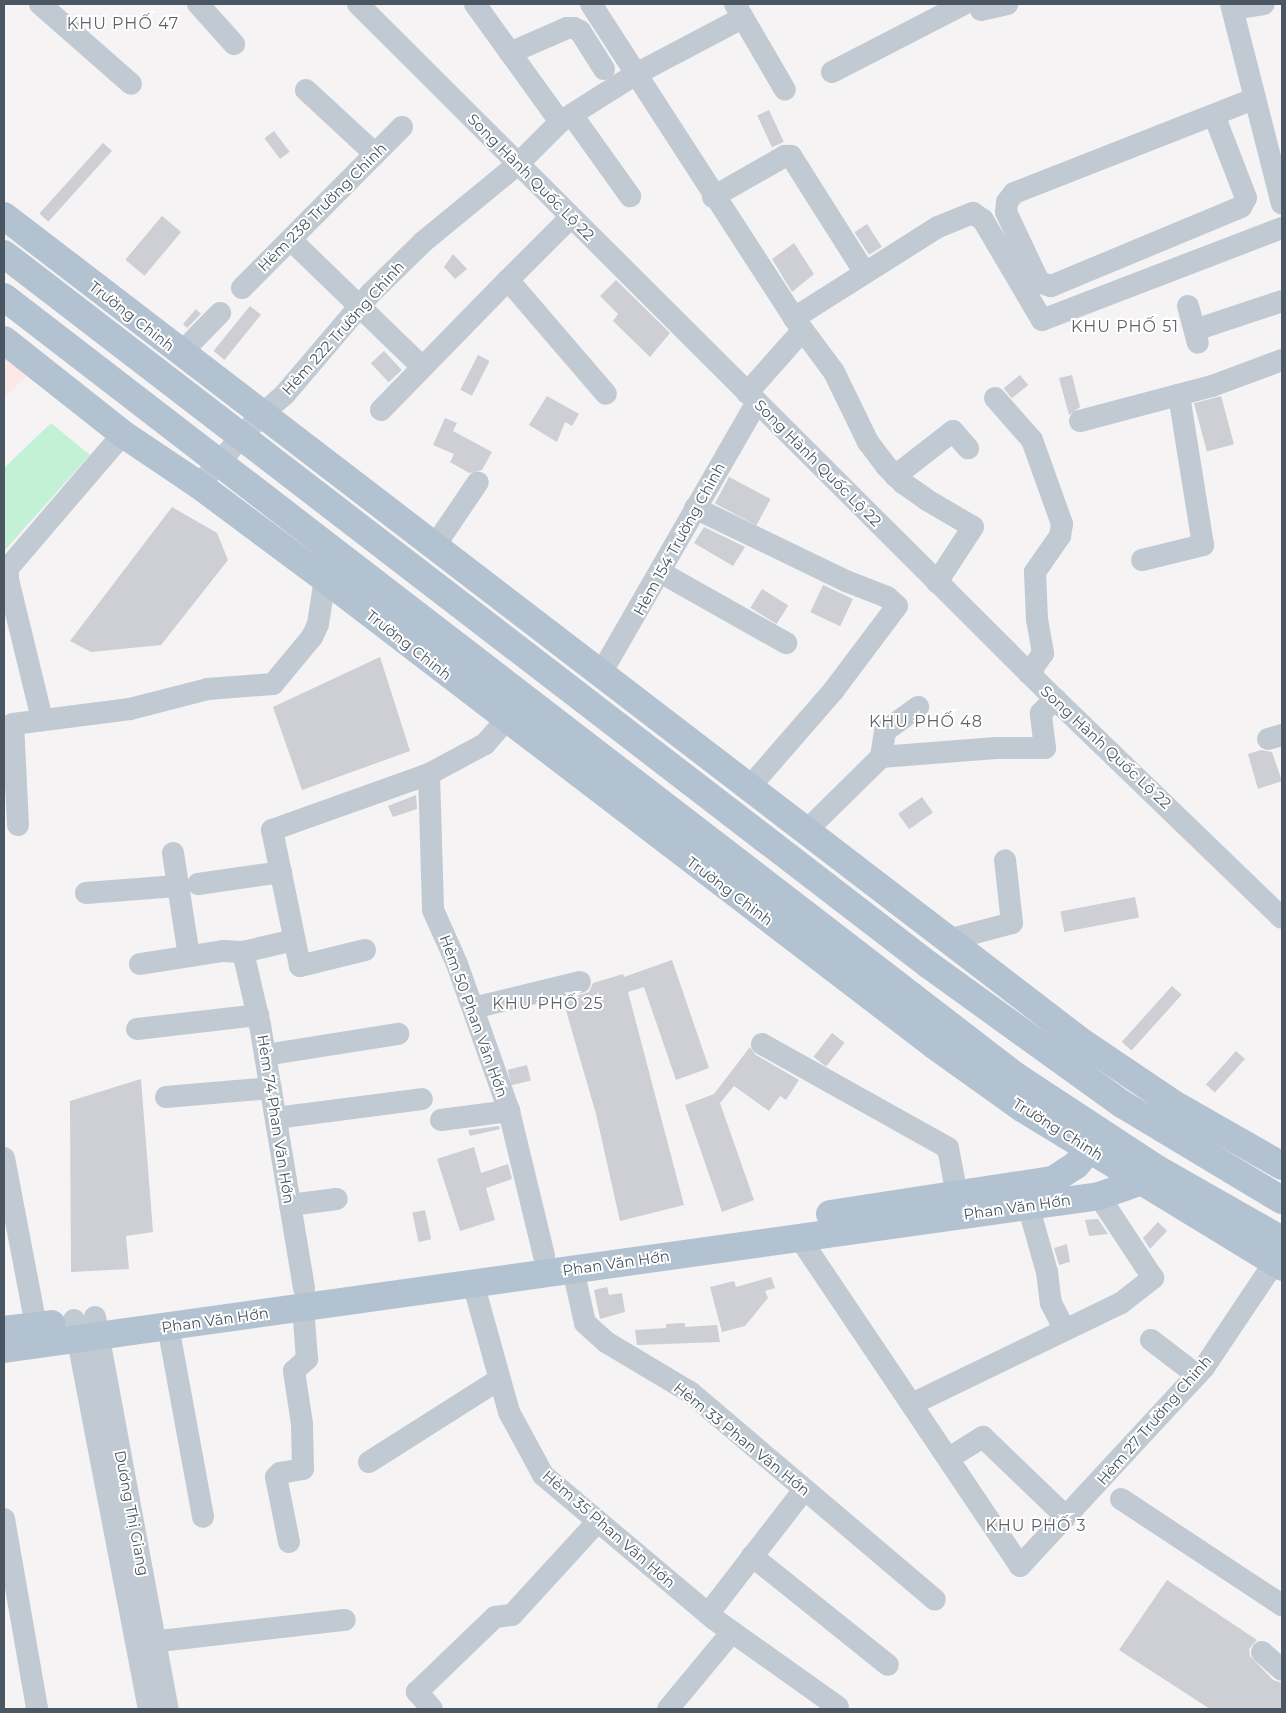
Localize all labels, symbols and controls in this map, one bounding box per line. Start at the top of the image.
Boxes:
district label: KHU PHỐ 47 [66,14,180,34]
street label: Song Hành Quốc Lộ 22 [464,110,598,244]
street label: Hẻm 238 Trường Chinh [254,139,390,275]
street label: Hẻm 222 Trường Chinh [278,257,408,399]
street label: Trường Chinh [86,277,178,355]
district label: KHU PHỐ 51 [1070,317,1180,337]
street label: Song Hành Quốc Lộ 22 [751,396,885,530]
street label: Hẻm 154 Trường Chinh [629,459,729,619]
street label: Trường Chinh [363,606,455,684]
street label: Song Hành Quốc Lộ 22 [1037,682,1175,812]
district label: KHU PHỐ 48 [868,712,984,732]
street label: Trường Chinh [683,853,777,929]
street label: Hẻm 50 Phan Văn Hớn [436,932,512,1100]
district label: KHU PHỐ 25 [491,994,605,1014]
street label: Hẻm 74 Phan Văn Hớn [254,1033,298,1205]
street label: Trường Chinh [1010,1094,1106,1164]
street label: Phan Văn Hớn [962,1191,1072,1223]
street label: Phan Văn Hớn [561,1247,671,1279]
street label: Phan Văn Hớn [160,1304,270,1336]
street label: Hẻm 27 Trường Chinh [1093,1352,1215,1488]
street label: Hẻm 33 Phan Văn Hớn [670,1379,814,1499]
street label: Dương Thị Giang [111,1449,153,1577]
street label: Hẻm 35 Phan Văn Hớn [539,1466,679,1592]
district label: KHU PHỐ 3 [984,1516,1088,1536]

